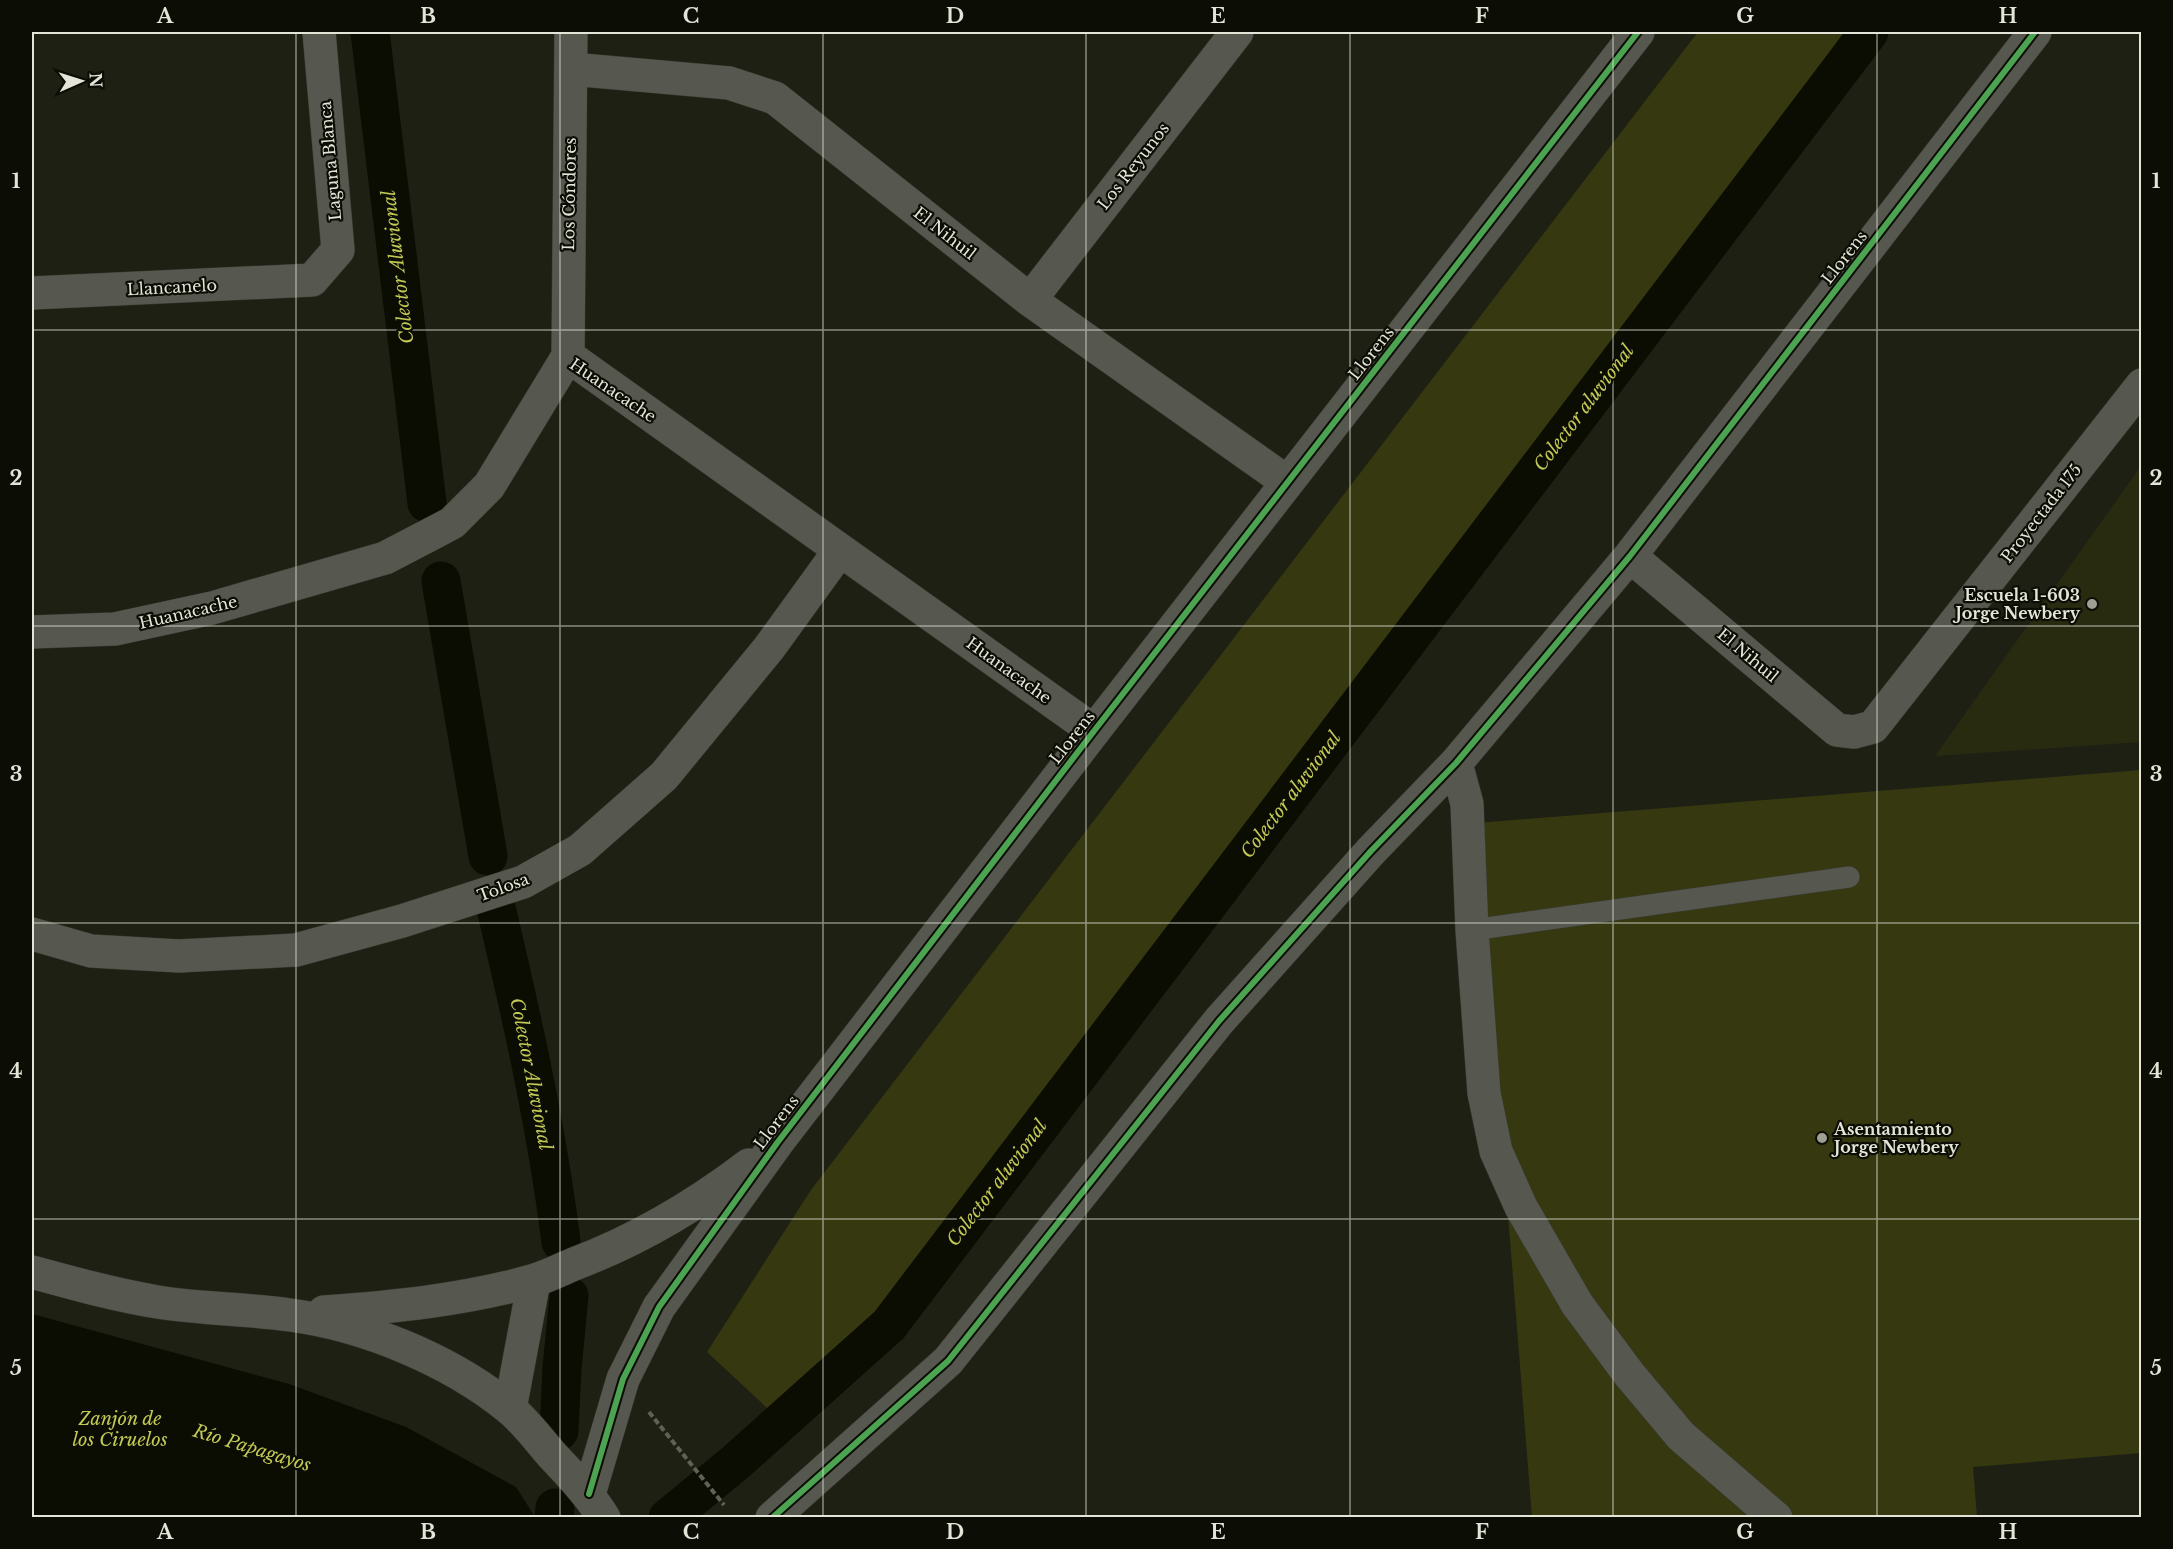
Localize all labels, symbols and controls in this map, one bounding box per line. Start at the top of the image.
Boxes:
text: A [156,4,174,28]
text: B [420,4,436,28]
text: C [683,4,699,28]
text: D [946,4,964,28]
text: E [1210,4,1226,28]
text: F [1475,4,1489,28]
text: G [1736,4,1754,28]
text: H [1999,4,2018,28]
north arrow [51,51,111,111]
text: N [86,72,106,88]
street label: Laguna Blanca [315,100,345,222]
street label: Los Reyunos [1093,118,1173,214]
street label: Los Cóndores [558,137,580,251]
text: 1 [12,169,21,193]
text: 1 [2152,169,2161,193]
water label: Colector Aluvional [378,189,418,345]
street label: El Nihuil [910,202,980,264]
street label: Llorens [1817,226,1871,288]
street label: Llancanelo [127,275,217,299]
street label: Llorens [1344,322,1398,384]
water label: Colector aluvional [1529,340,1639,476]
street label: Huanacache [566,354,660,426]
street label: Proyectada 175 [1996,460,2086,566]
text: 2 [9,466,23,490]
text: 2 [2149,466,2163,490]
place label: Escuela 1-603 Jorge Newbery [1953,585,2081,623]
street label: Huanacache [137,591,239,633]
marker: Escuela 1-603 Jorge Newbery [2085,597,2099,611]
street label: El Nihuil [1713,624,1783,686]
street label: Huanacache [963,632,1055,708]
street label: Llorens [1045,706,1099,768]
water label: Colector aluvional [1236,727,1346,863]
text: 3 [10,762,22,786]
text: 3 [2150,762,2162,786]
street label: Tolosa [475,868,532,906]
water label: Colector Aluvional [505,996,557,1152]
text: 4 [9,1059,23,1083]
text: 4 [2149,1059,2163,1083]
street label: Llorens [749,1091,803,1153]
water label: Colector aluvional [942,1115,1052,1251]
place label: Asentamiento Jorge Newbery [1831,1119,1959,1157]
marker: Asentamiento Jorge Newbery [1815,1131,1829,1145]
text: 5 [10,1356,22,1380]
text: 5 [2150,1356,2162,1380]
water label: Zanjón de los Ciruelos [72,1408,168,1451]
water label: Río Papagayos [190,1419,314,1476]
text: A [156,1520,174,1544]
text: B [420,1520,436,1544]
text: C [683,1520,699,1544]
text: D [946,1520,964,1544]
text: E [1210,1520,1226,1544]
text: F [1475,1520,1489,1544]
text: G [1736,1520,1754,1544]
text: H [1999,1520,2018,1544]

